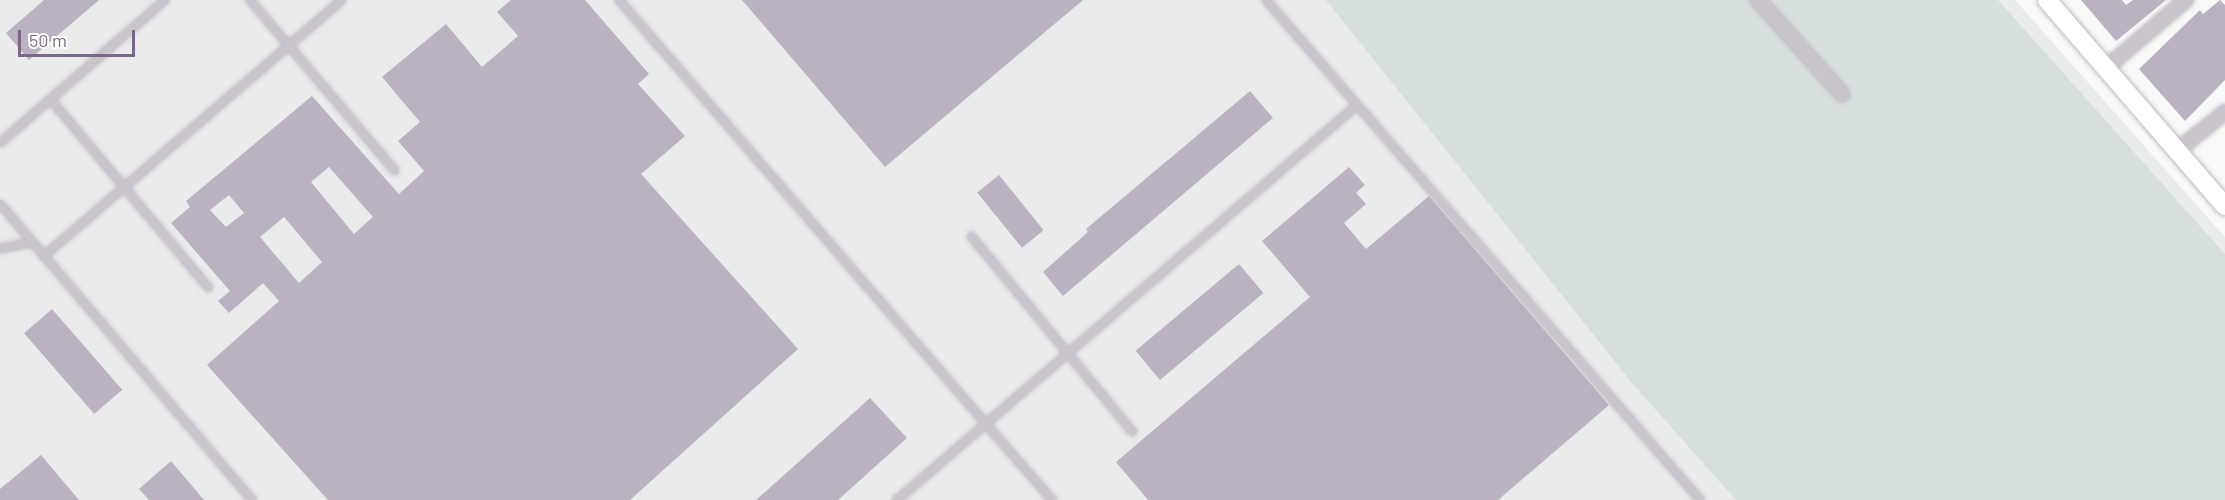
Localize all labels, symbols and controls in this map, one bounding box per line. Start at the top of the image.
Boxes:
scale bar [21,18,138,56]
text: 50 m [29,29,67,51]

